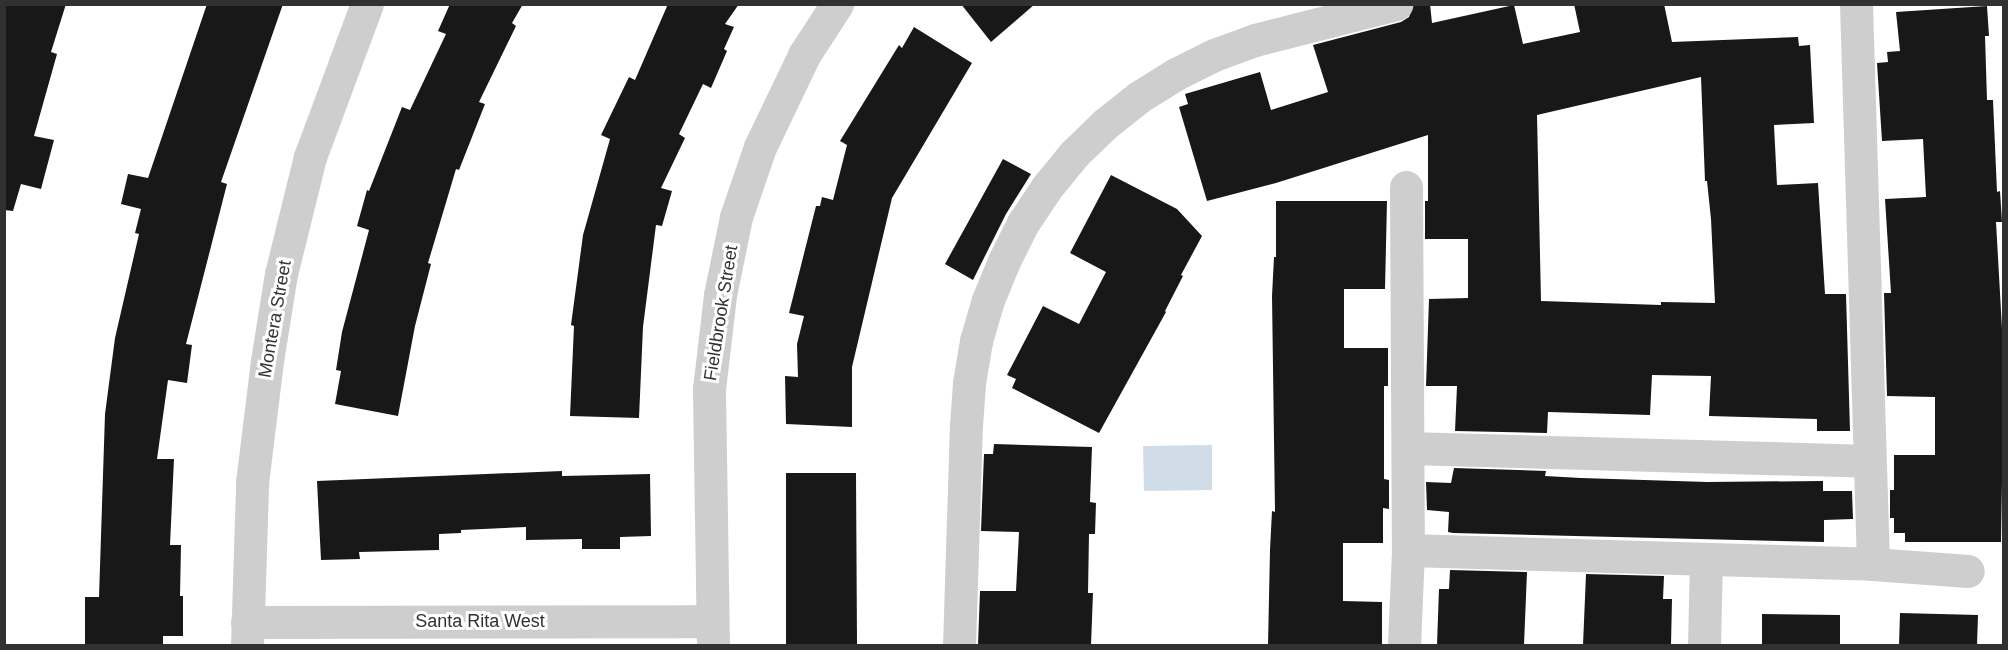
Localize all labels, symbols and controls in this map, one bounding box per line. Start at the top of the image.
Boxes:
street label: Fieldbrook Street [700,244,742,382]
street label: Montera Street [254,259,296,379]
street label: Santa Rita West [415,610,545,632]

